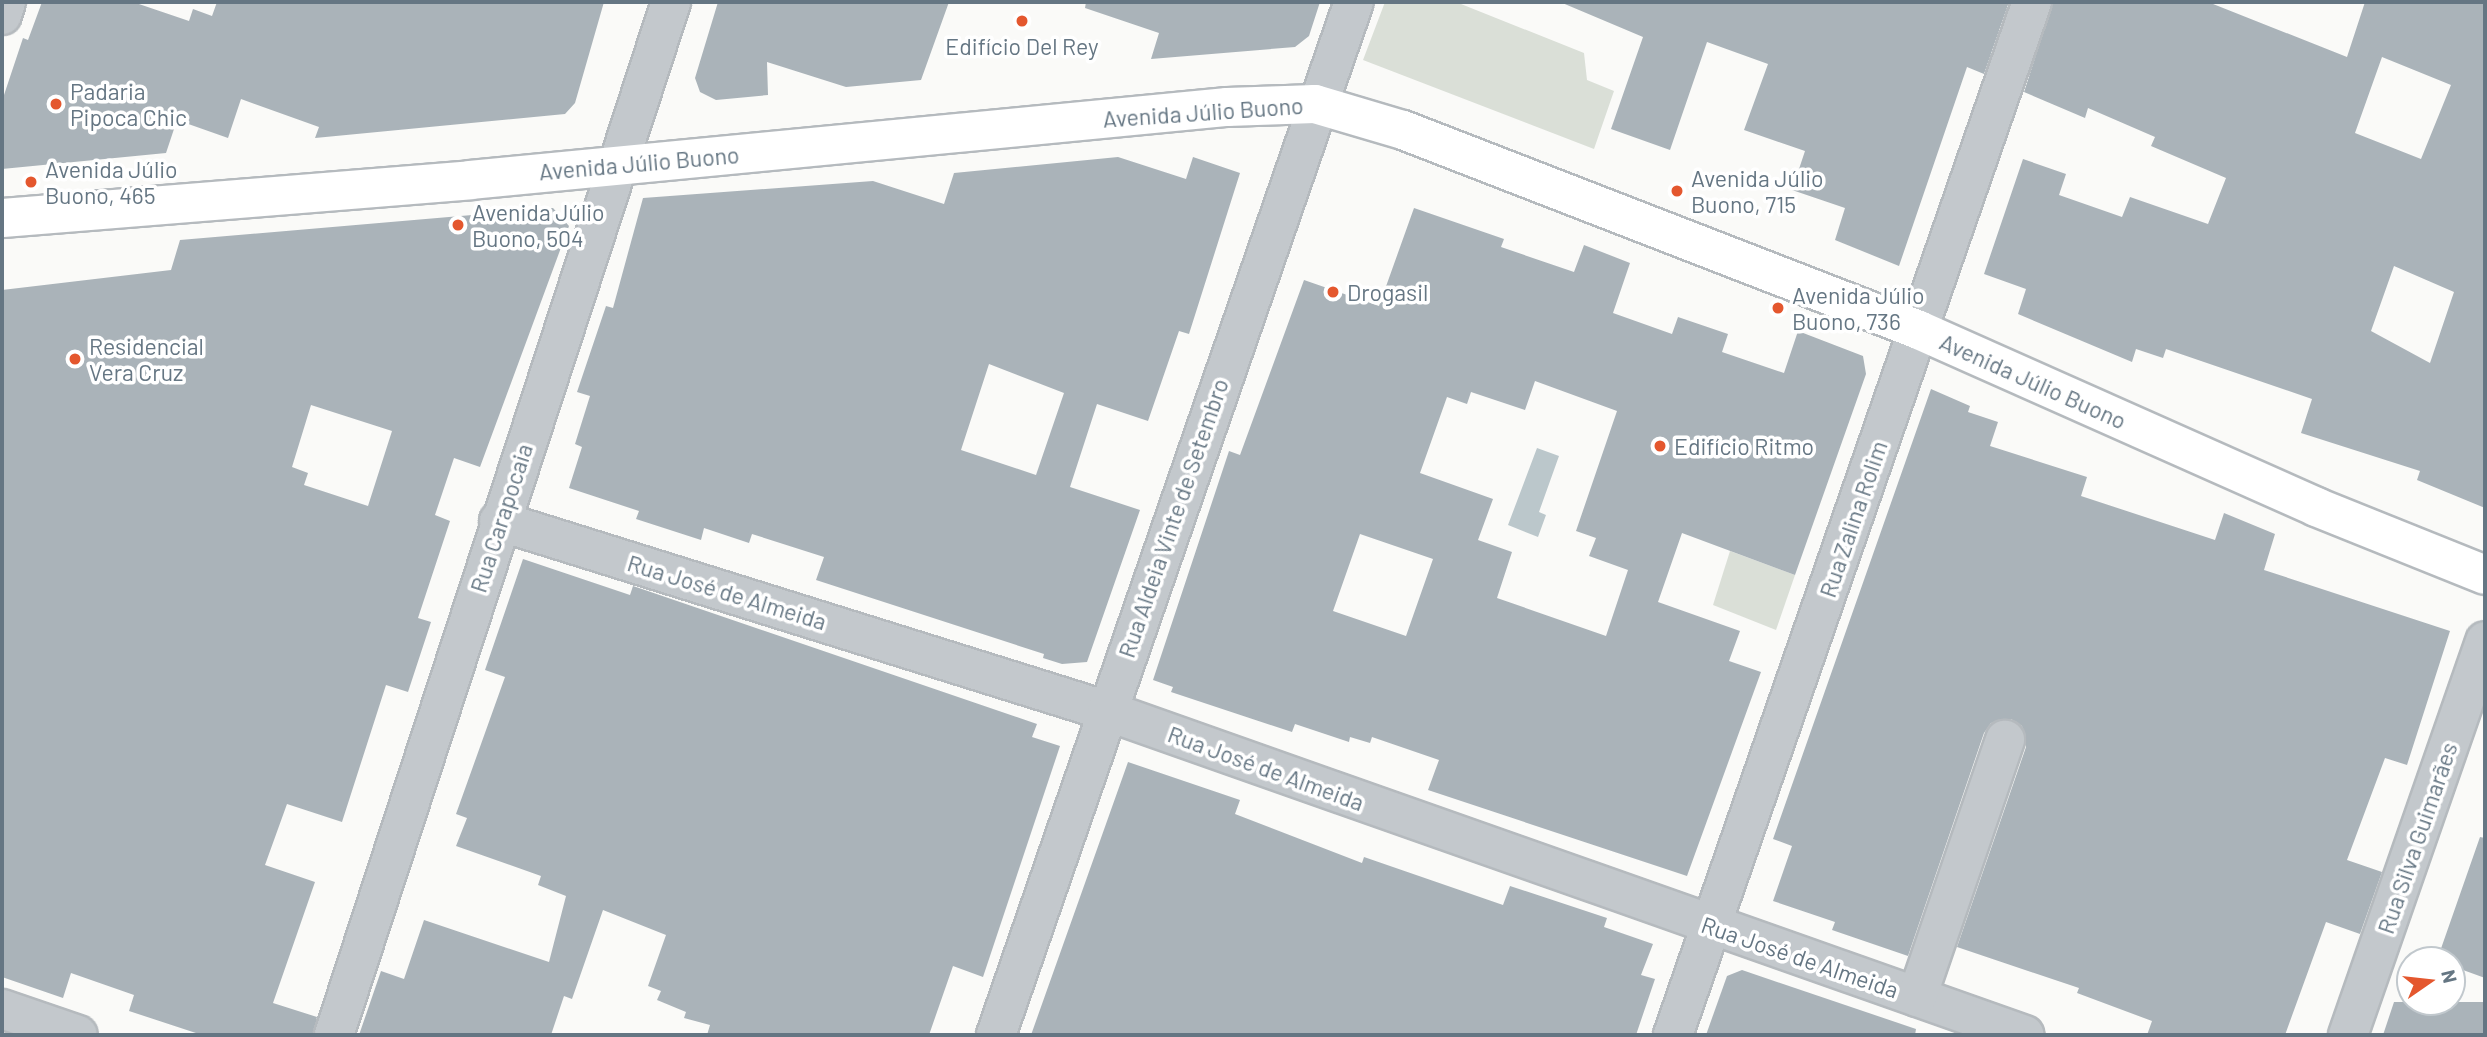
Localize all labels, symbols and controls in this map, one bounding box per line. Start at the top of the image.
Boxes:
marker: Edifício Del Rey [1014,13,1030,29]
place label: Edifício Del Rey [945,32,1099,60]
place label: Padaria Pipoca Chic [70,77,187,131]
street label: Avenida Júlio Buono [1102,91,1304,133]
marker: Padaria Pipoca Chic [48,96,64,112]
street label: Avenida Júlio Buono [538,140,740,186]
place label: Avenida Júlio Buono, 465 [45,155,178,209]
place label: Avenida Júlio Buono, 715 [1691,164,1824,218]
marker: Avenida Júlio Buono, 465 [23,174,39,190]
marker: Avenida Júlio Buono, 715 [1669,183,1685,199]
place label: Avenida Júlio Buono, 504 [472,198,605,252]
marker: Avenida Júlio Buono, 504 [450,217,466,233]
place label: Drogasil [1347,278,1428,306]
place label: Avenida Júlio Buono, 736 [1792,281,1925,335]
marker: Drogasil [1325,284,1341,300]
marker: Avenida Júlio Buono, 736 [1770,300,1786,316]
street label: Avenida Júlio Buono [1936,328,2130,434]
place label: Residencial Vera Cruz [89,332,204,386]
marker: Residencial Vera Cruz [67,351,83,367]
street label: Rua Aldeia Vinte de Setembro [1112,375,1234,661]
place label: Edifício Ritmo [1674,432,1814,460]
street label: Rua Zalina Rolim [1813,437,1893,601]
marker: Edifício Ritmo [1652,438,1668,454]
street label: Rua Carapocaia [464,440,538,596]
street label: Rua José de Almeida [624,549,830,635]
street label: Rua José de Almeida [1164,720,1368,816]
street label: Rua Silva Guimarães [2371,739,2463,937]
street label: Rua José de Almeida [1698,910,1902,1004]
north arrow [2396,946,2466,1016]
text: N [2437,967,2463,985]

